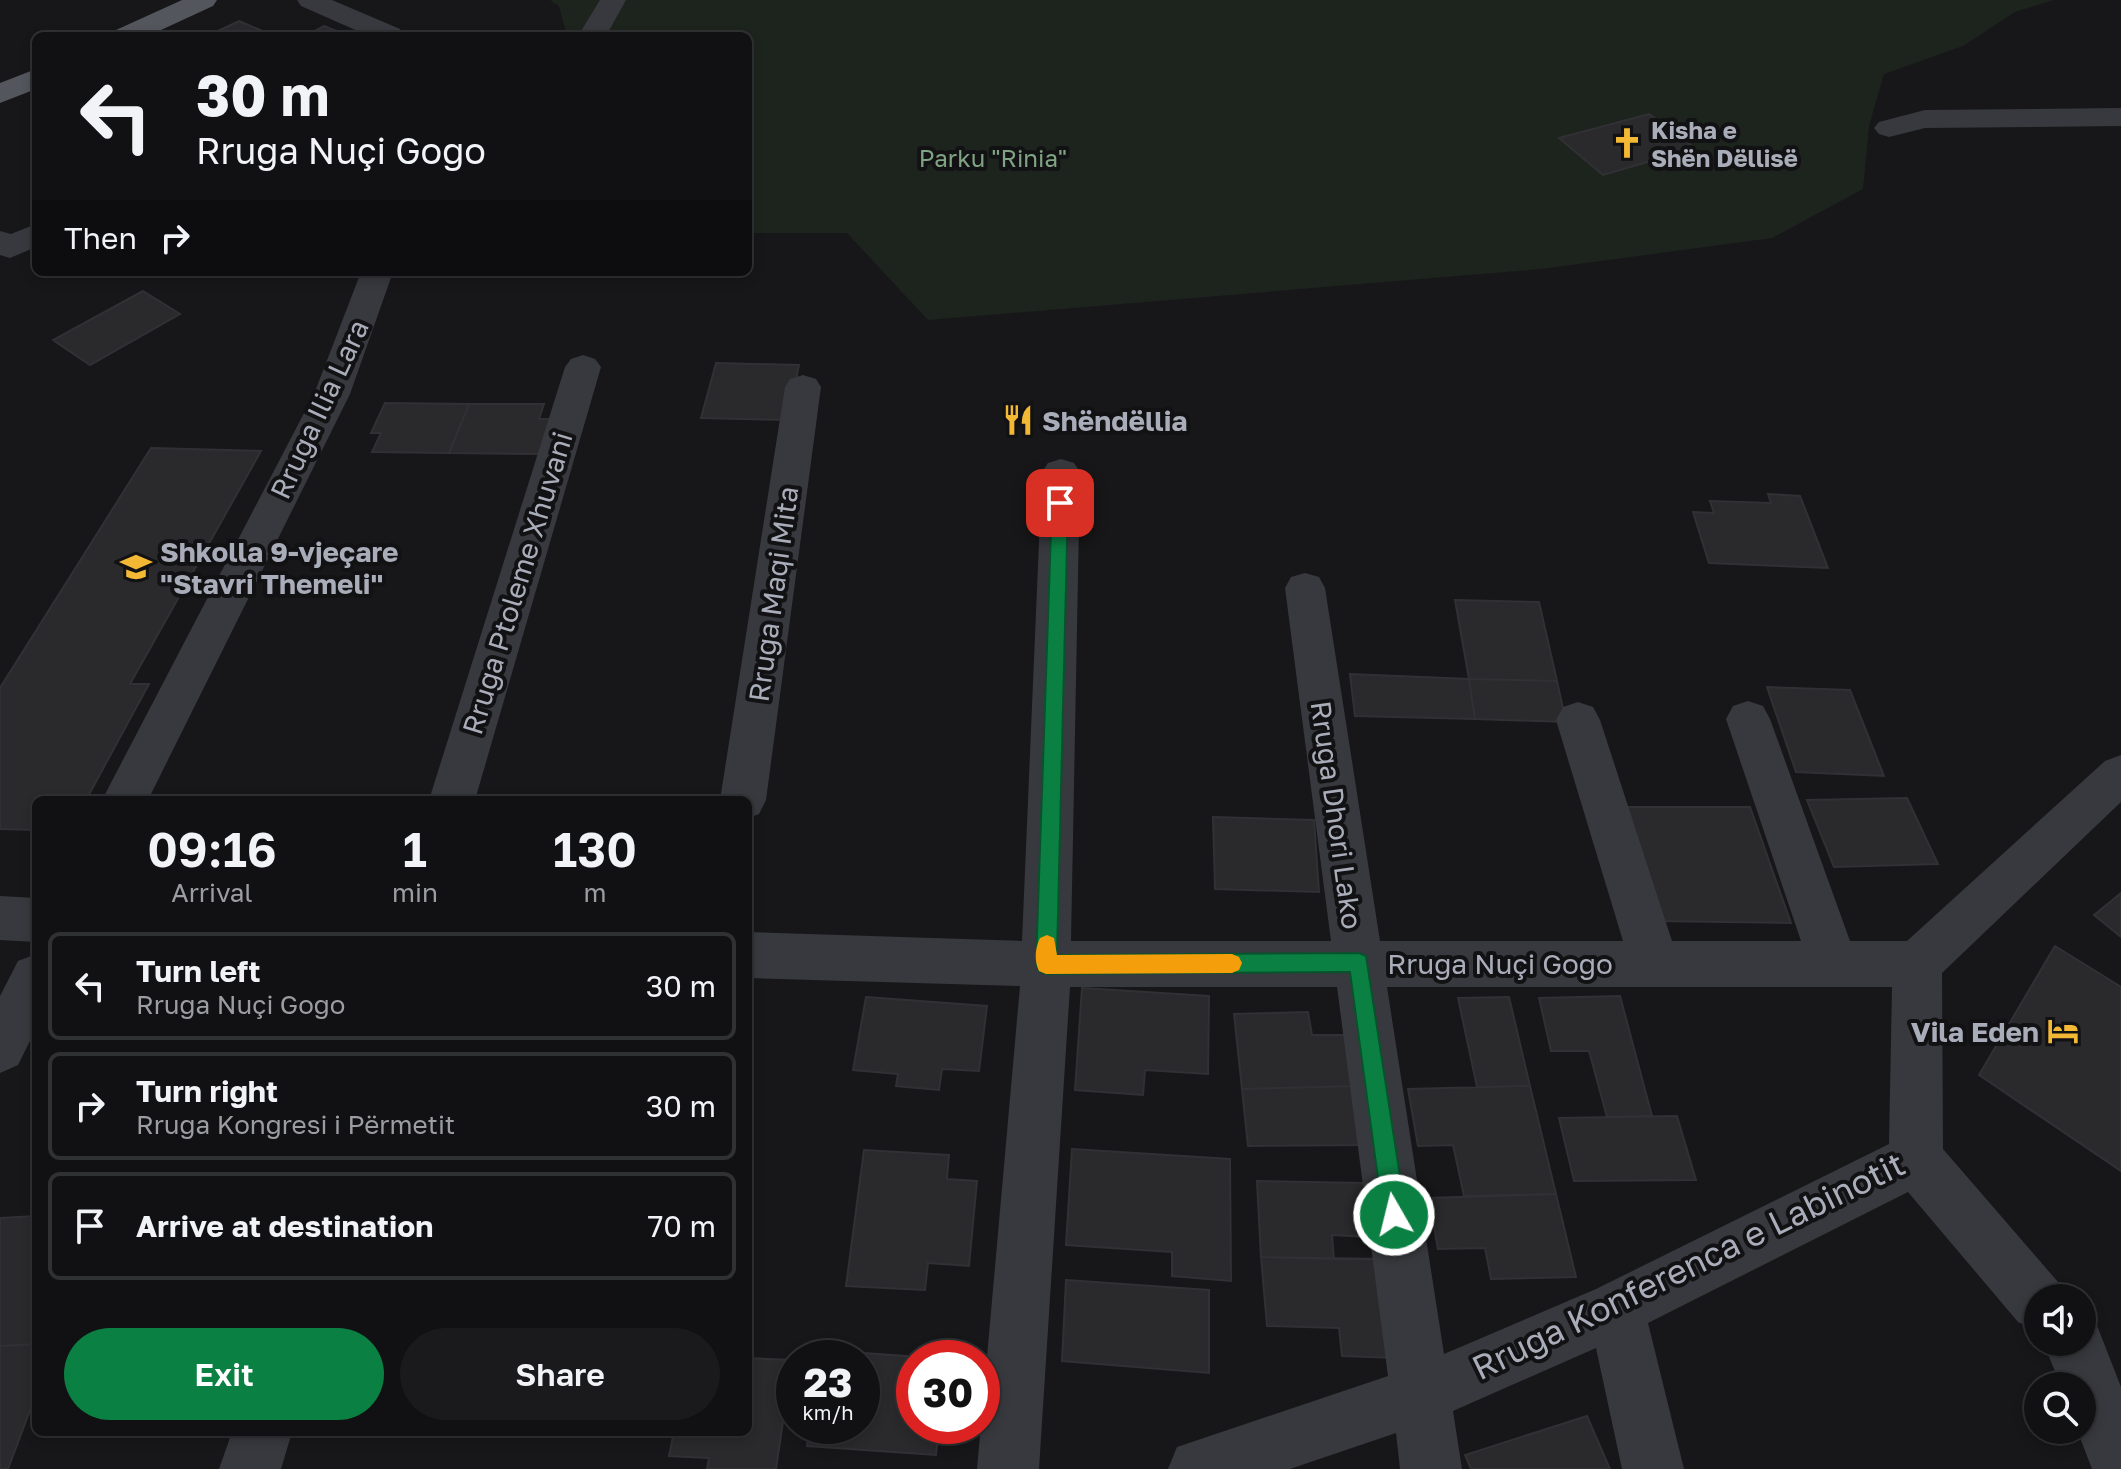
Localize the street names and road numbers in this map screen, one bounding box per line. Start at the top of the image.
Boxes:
street label: Rruga Ilia Lara [263,314,375,504]
street label: Rruga Ptoleme Xhuvani [455,428,579,738]
street label: Rruga Maqi Mita [742,484,804,704]
street label: Rruga Dhori Lako [1305,699,1369,931]
street label: Rruga Nuçi Gogo [1387,947,1613,980]
street label: Rruga Konferenca e Labinotit [1465,1143,1911,1387]

